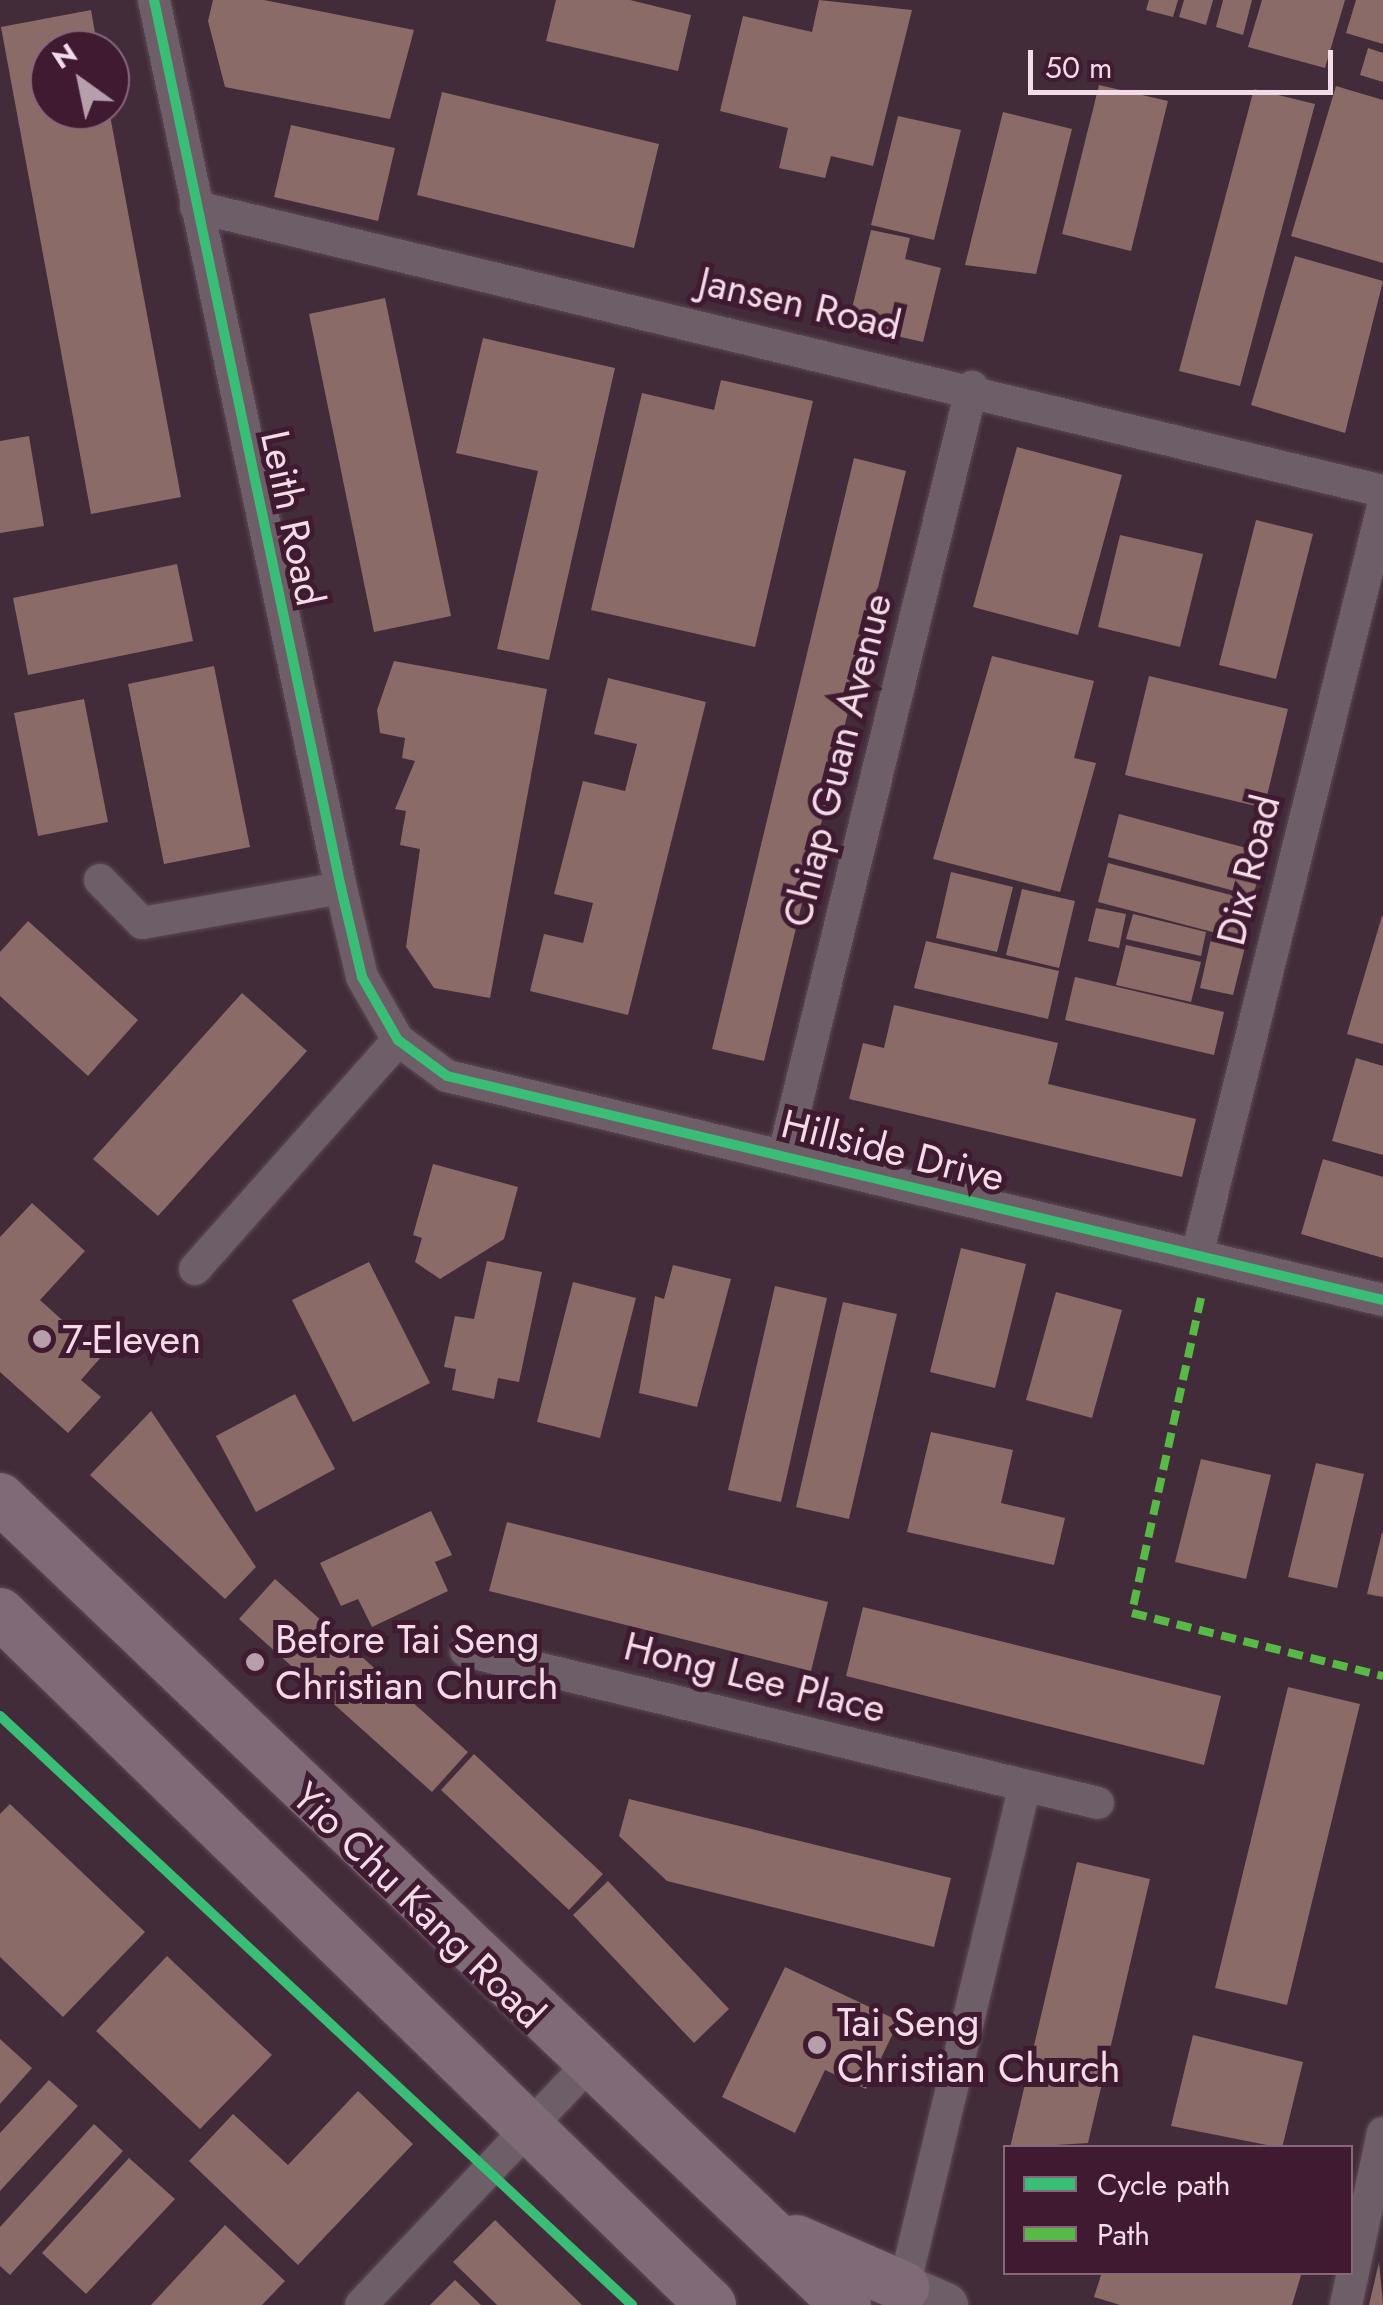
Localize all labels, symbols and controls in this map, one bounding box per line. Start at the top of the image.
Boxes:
north arrow [30,30,130,130]
scale bar [1033,30,1338,92]
text: N [44,33,85,79]
text: 50 m [1045,46,1112,89]
street label: Jansen Road [694,256,906,350]
street label: Leith Road [251,426,335,610]
street label: Chiap Guan Avenue [772,588,902,932]
street label: Dix Road [1206,790,1290,950]
street label: Hillside Drive [776,1099,1010,1201]
place label: 7-Eleven [62,1315,201,1363]
marker: 7-Eleven [31,1328,53,1350]
place label: Before Tai Seng Christian Church [275,1615,559,1709]
street label: Hong Lee Place [619,1621,891,1733]
marker: Before Tai Seng Christian Church [244,1651,266,1673]
street label: Yio Chu Kang Road [283,1772,555,2038]
place label: Tai Seng Christian Church [837,1998,1121,2092]
marker: Tai Seng Christian Church [806,2034,828,2056]
legend [1003,2145,1353,2275]
text: Cycle path [1097,2163,1230,2206]
text: Path [1097,2213,1150,2256]

